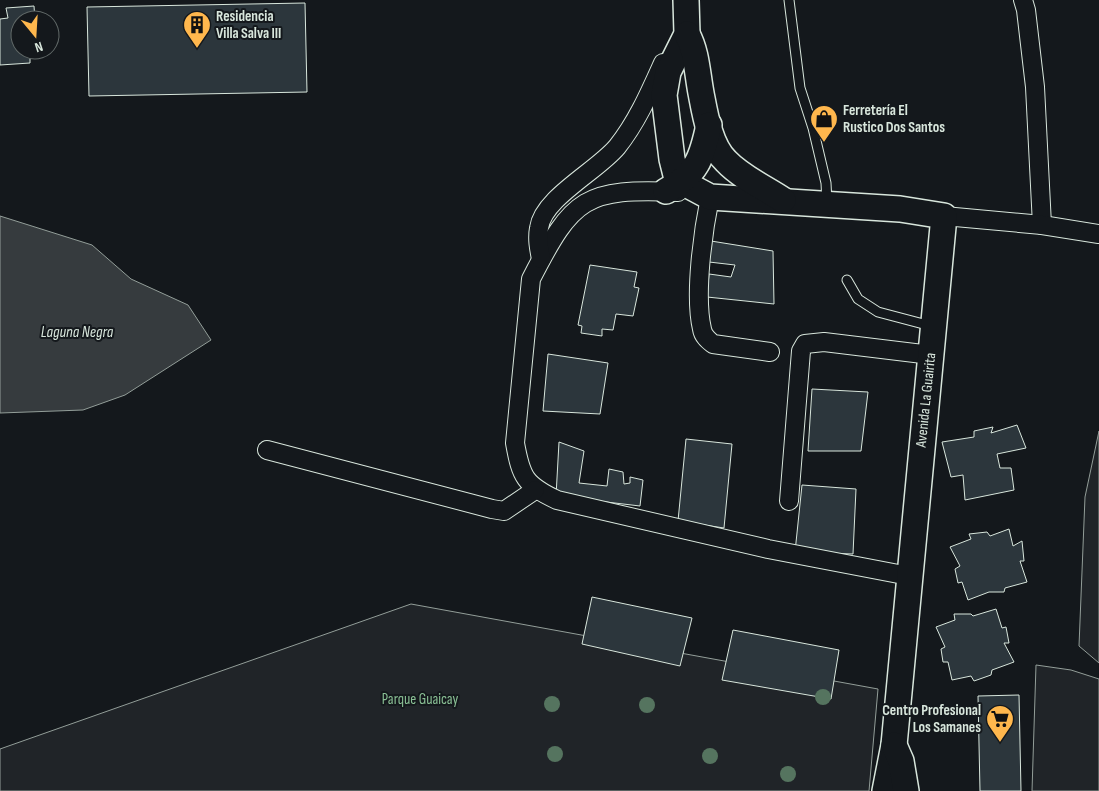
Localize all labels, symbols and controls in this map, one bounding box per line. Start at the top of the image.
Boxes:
place label: Residencia Villa Salva III [216,7,281,43]
north arrow [10,10,60,60]
building icon: Residencia Villa Salva III [182,10,212,49]
text: N [33,38,45,56]
place label: Ferretería El Rustico Dos Santos [843,101,945,137]
shop icon: Ferretería El Rustico Dos Santos [809,104,839,143]
water label: Laguna Negra [41,323,114,342]
street label: Avenida La Guairita [911,352,940,449]
park label: Parque Guaicay [382,690,458,709]
place label: Centro Profesional Los Samanes [882,701,981,737]
supermarket icon: Centro Profesional Los Samanes [985,704,1015,743]

